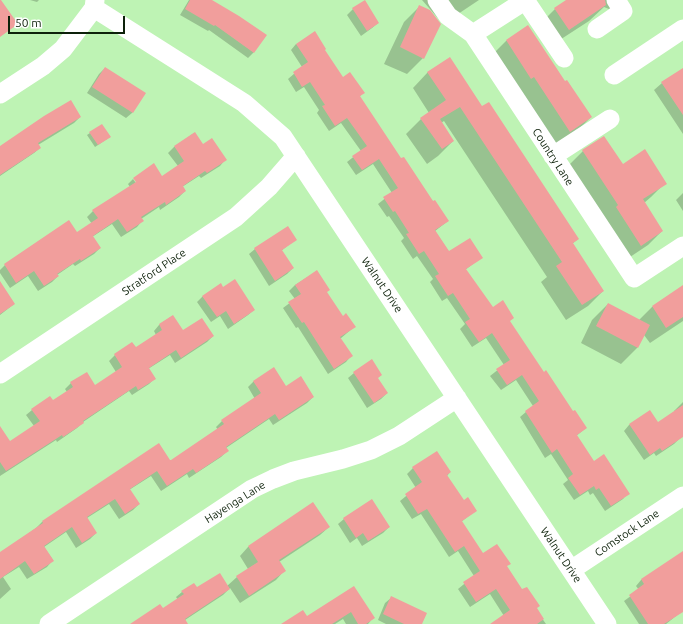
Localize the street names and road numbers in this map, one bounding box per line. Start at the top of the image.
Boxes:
street label: Country Lane [530,126,576,188]
street label: Stratford Place [120,246,188,298]
street label: Walnut Drive [359,255,405,315]
street label: Hayenga Lane [202,478,268,526]
street label: Comstock Lane [592,507,662,559]
street label: Walnut Drive [538,525,584,585]

